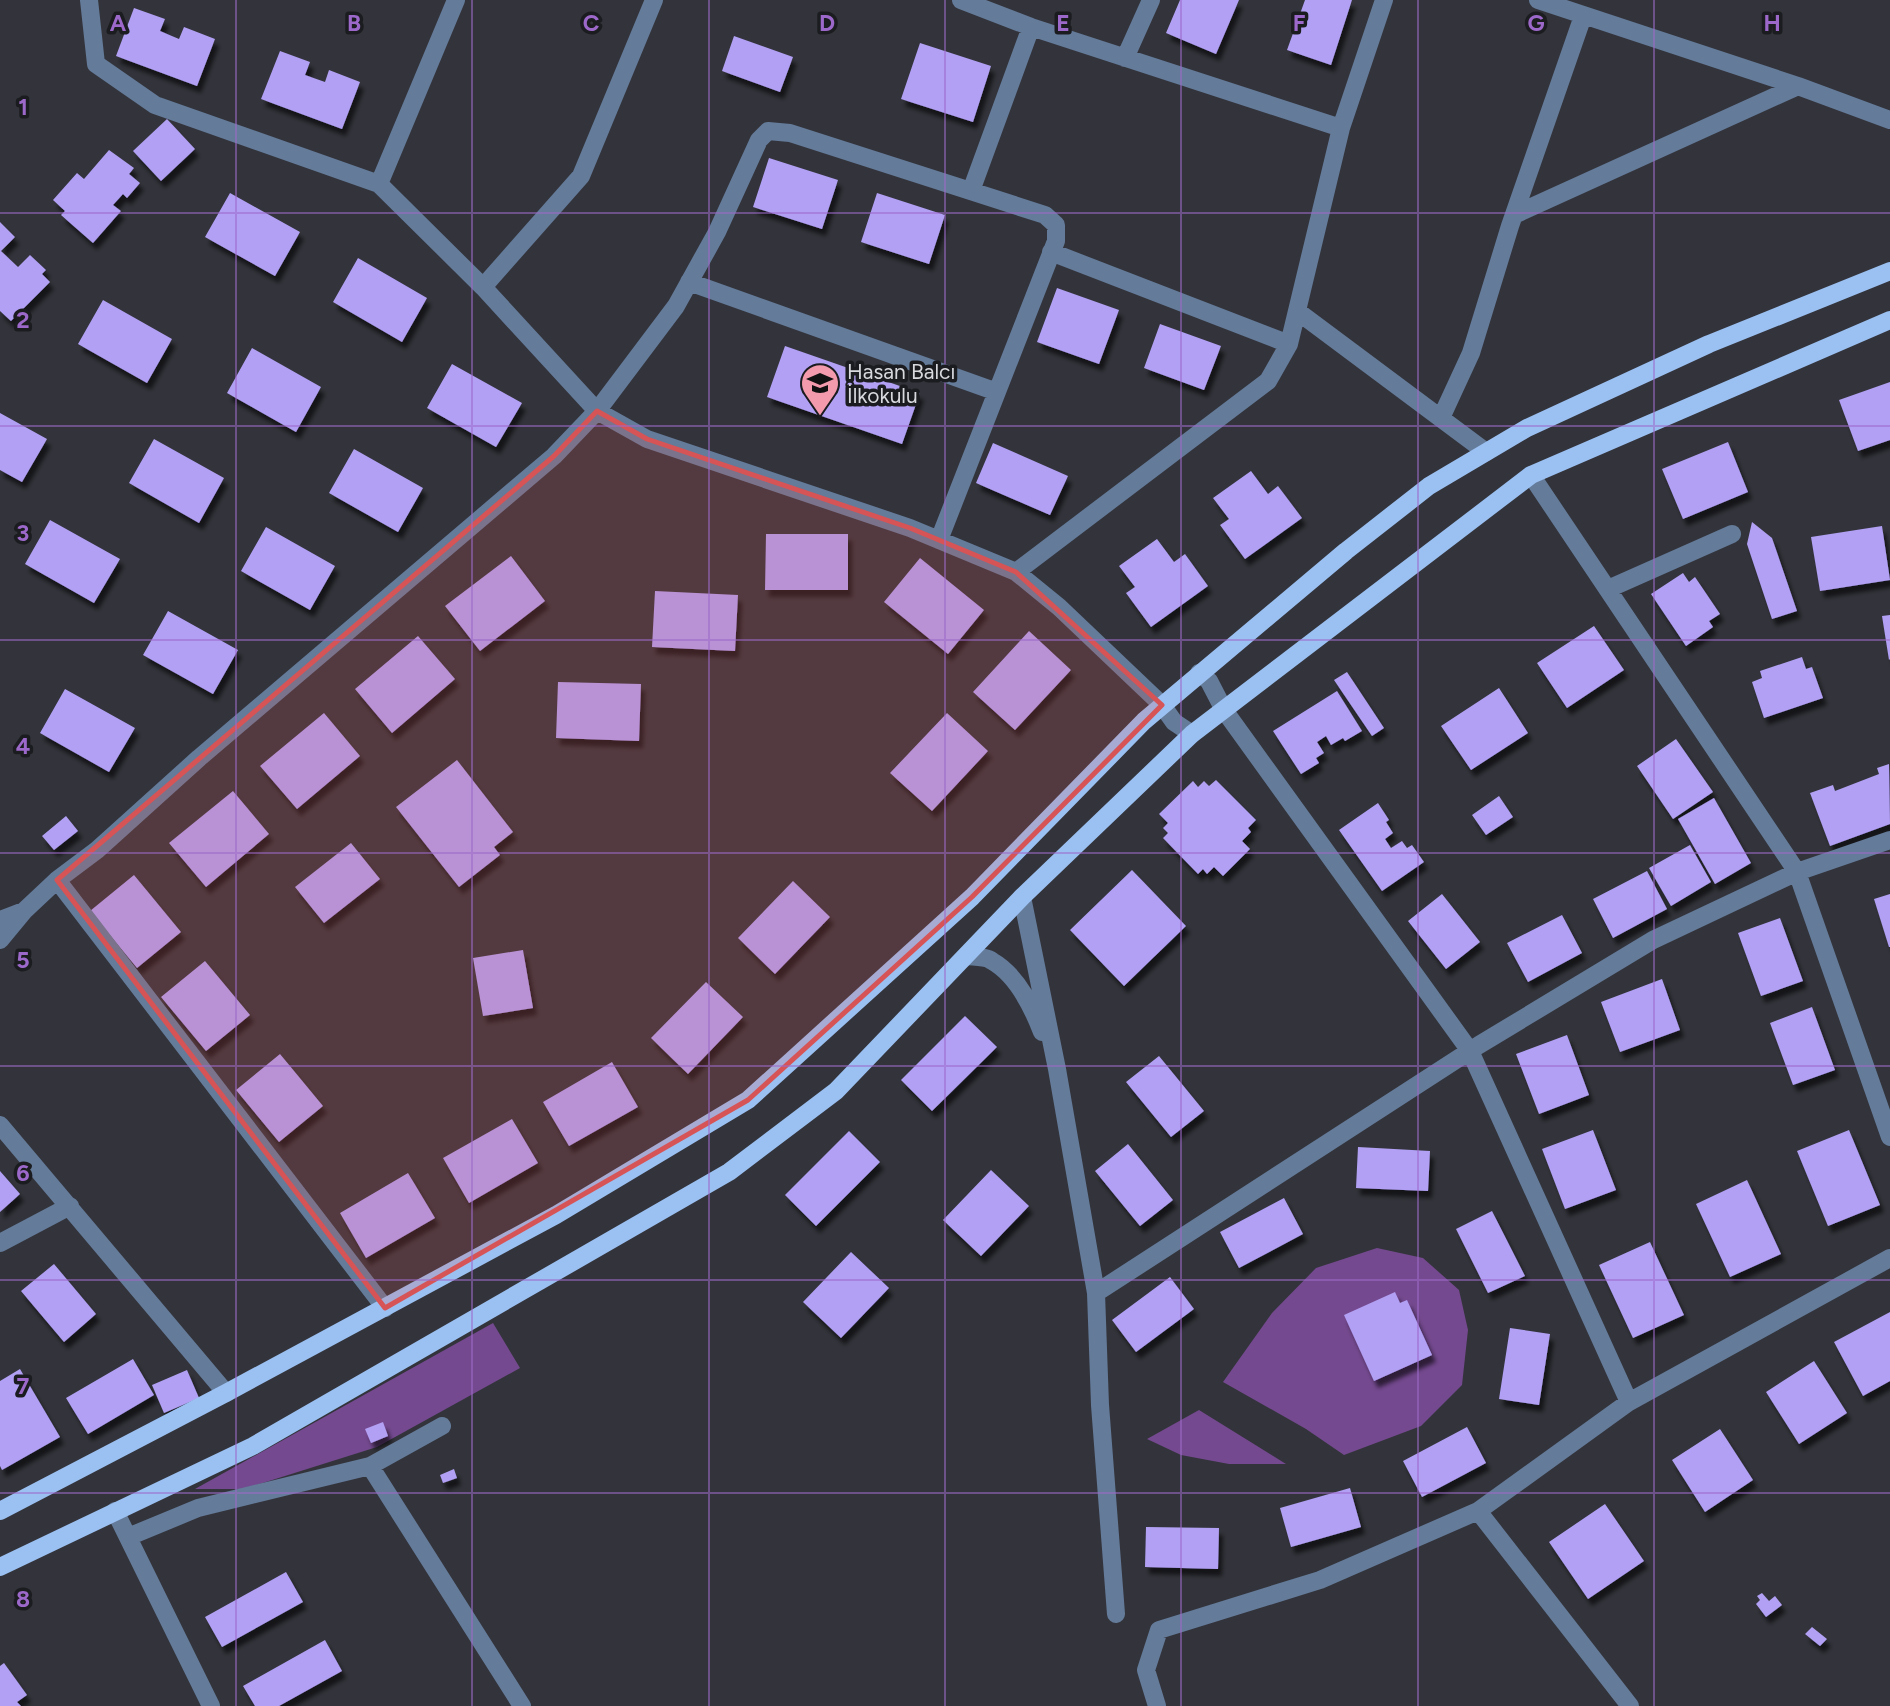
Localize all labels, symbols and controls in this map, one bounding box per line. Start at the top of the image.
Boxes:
text: A [110,9,127,37]
text: B [347,9,361,37]
text: C [583,9,600,37]
text: D [819,9,835,37]
text: E [1056,9,1070,37]
text: F [1293,9,1306,37]
text: G [1527,9,1545,37]
text: H [1763,9,1781,37]
text: 1 [18,93,28,121]
text: 2 [16,306,30,334]
place label: Hasan Balcı İlkokulu [847,359,955,408]
school or university icon: Hasan Balcı İlkokulu [799,362,841,417]
text: 3 [17,519,29,547]
text: 4 [16,732,30,760]
text: 5 [16,946,30,974]
text: 6 [16,1159,30,1187]
text: 7 [17,1372,30,1400]
text: 8 [16,1585,30,1613]

